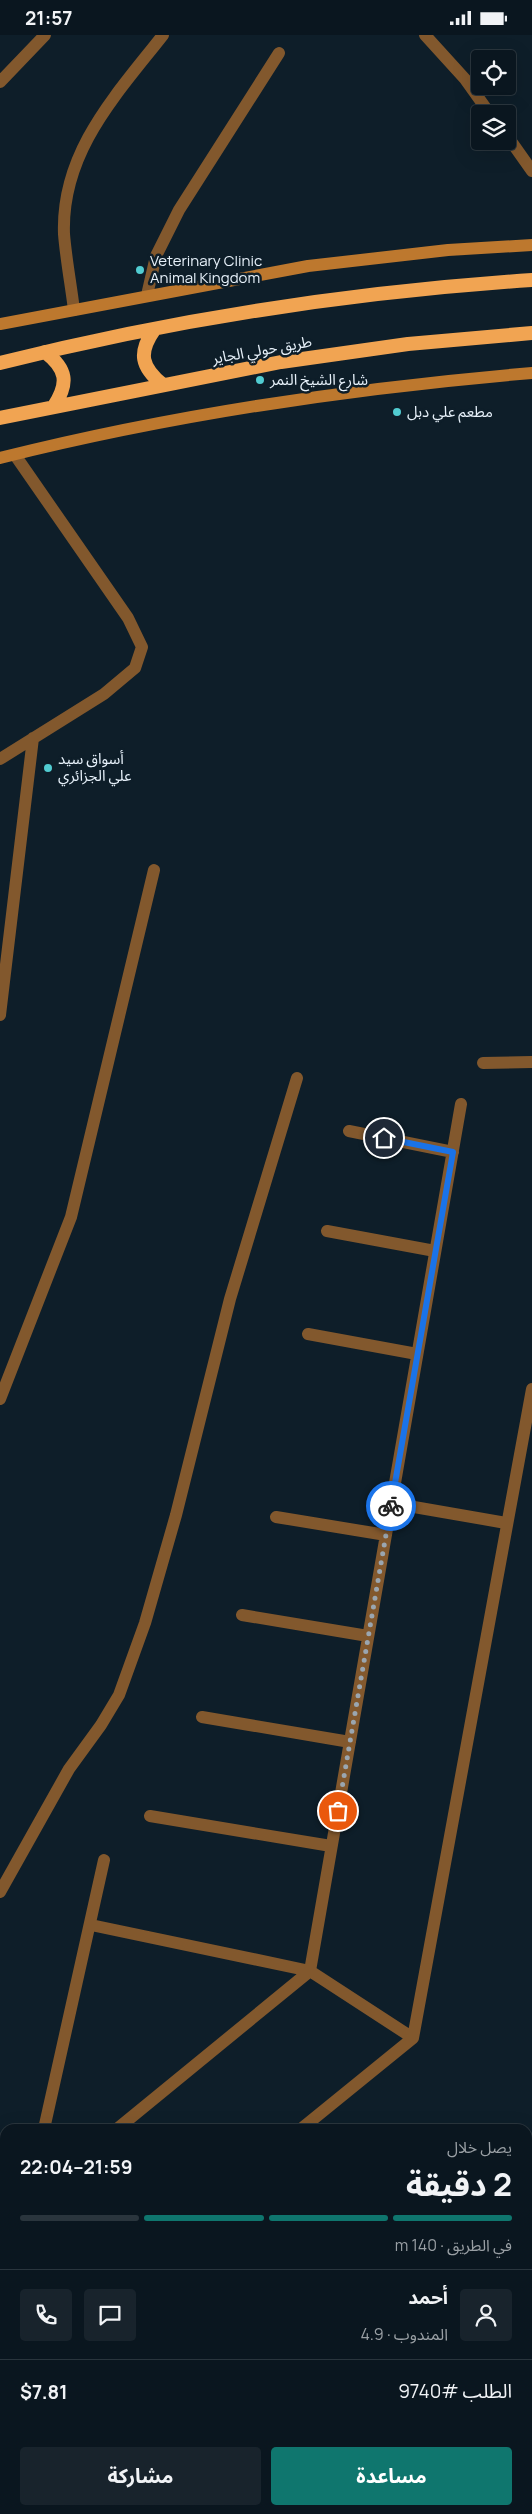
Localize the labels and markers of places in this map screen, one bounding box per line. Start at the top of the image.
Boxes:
place label: Veterinary Clinic Animal Kingdom [150,250,262,288]
marker: Veterinary Clinic Animal Kingdom [134,264,146,276]
place label: شارع الشيخ النمر [269,369,368,392]
marker: شارع الشيخ النمر [254,374,266,386]
place label: مطعم علي دبل [407,401,493,423]
marker: مطعم علي دبل [391,406,403,418]
place label: أسواق سيد علي الجزائري [58,748,132,787]
marker: أسواق سيد علي الجزائري [42,762,54,774]
pin [363,1117,405,1159]
pin [317,1790,359,1832]

